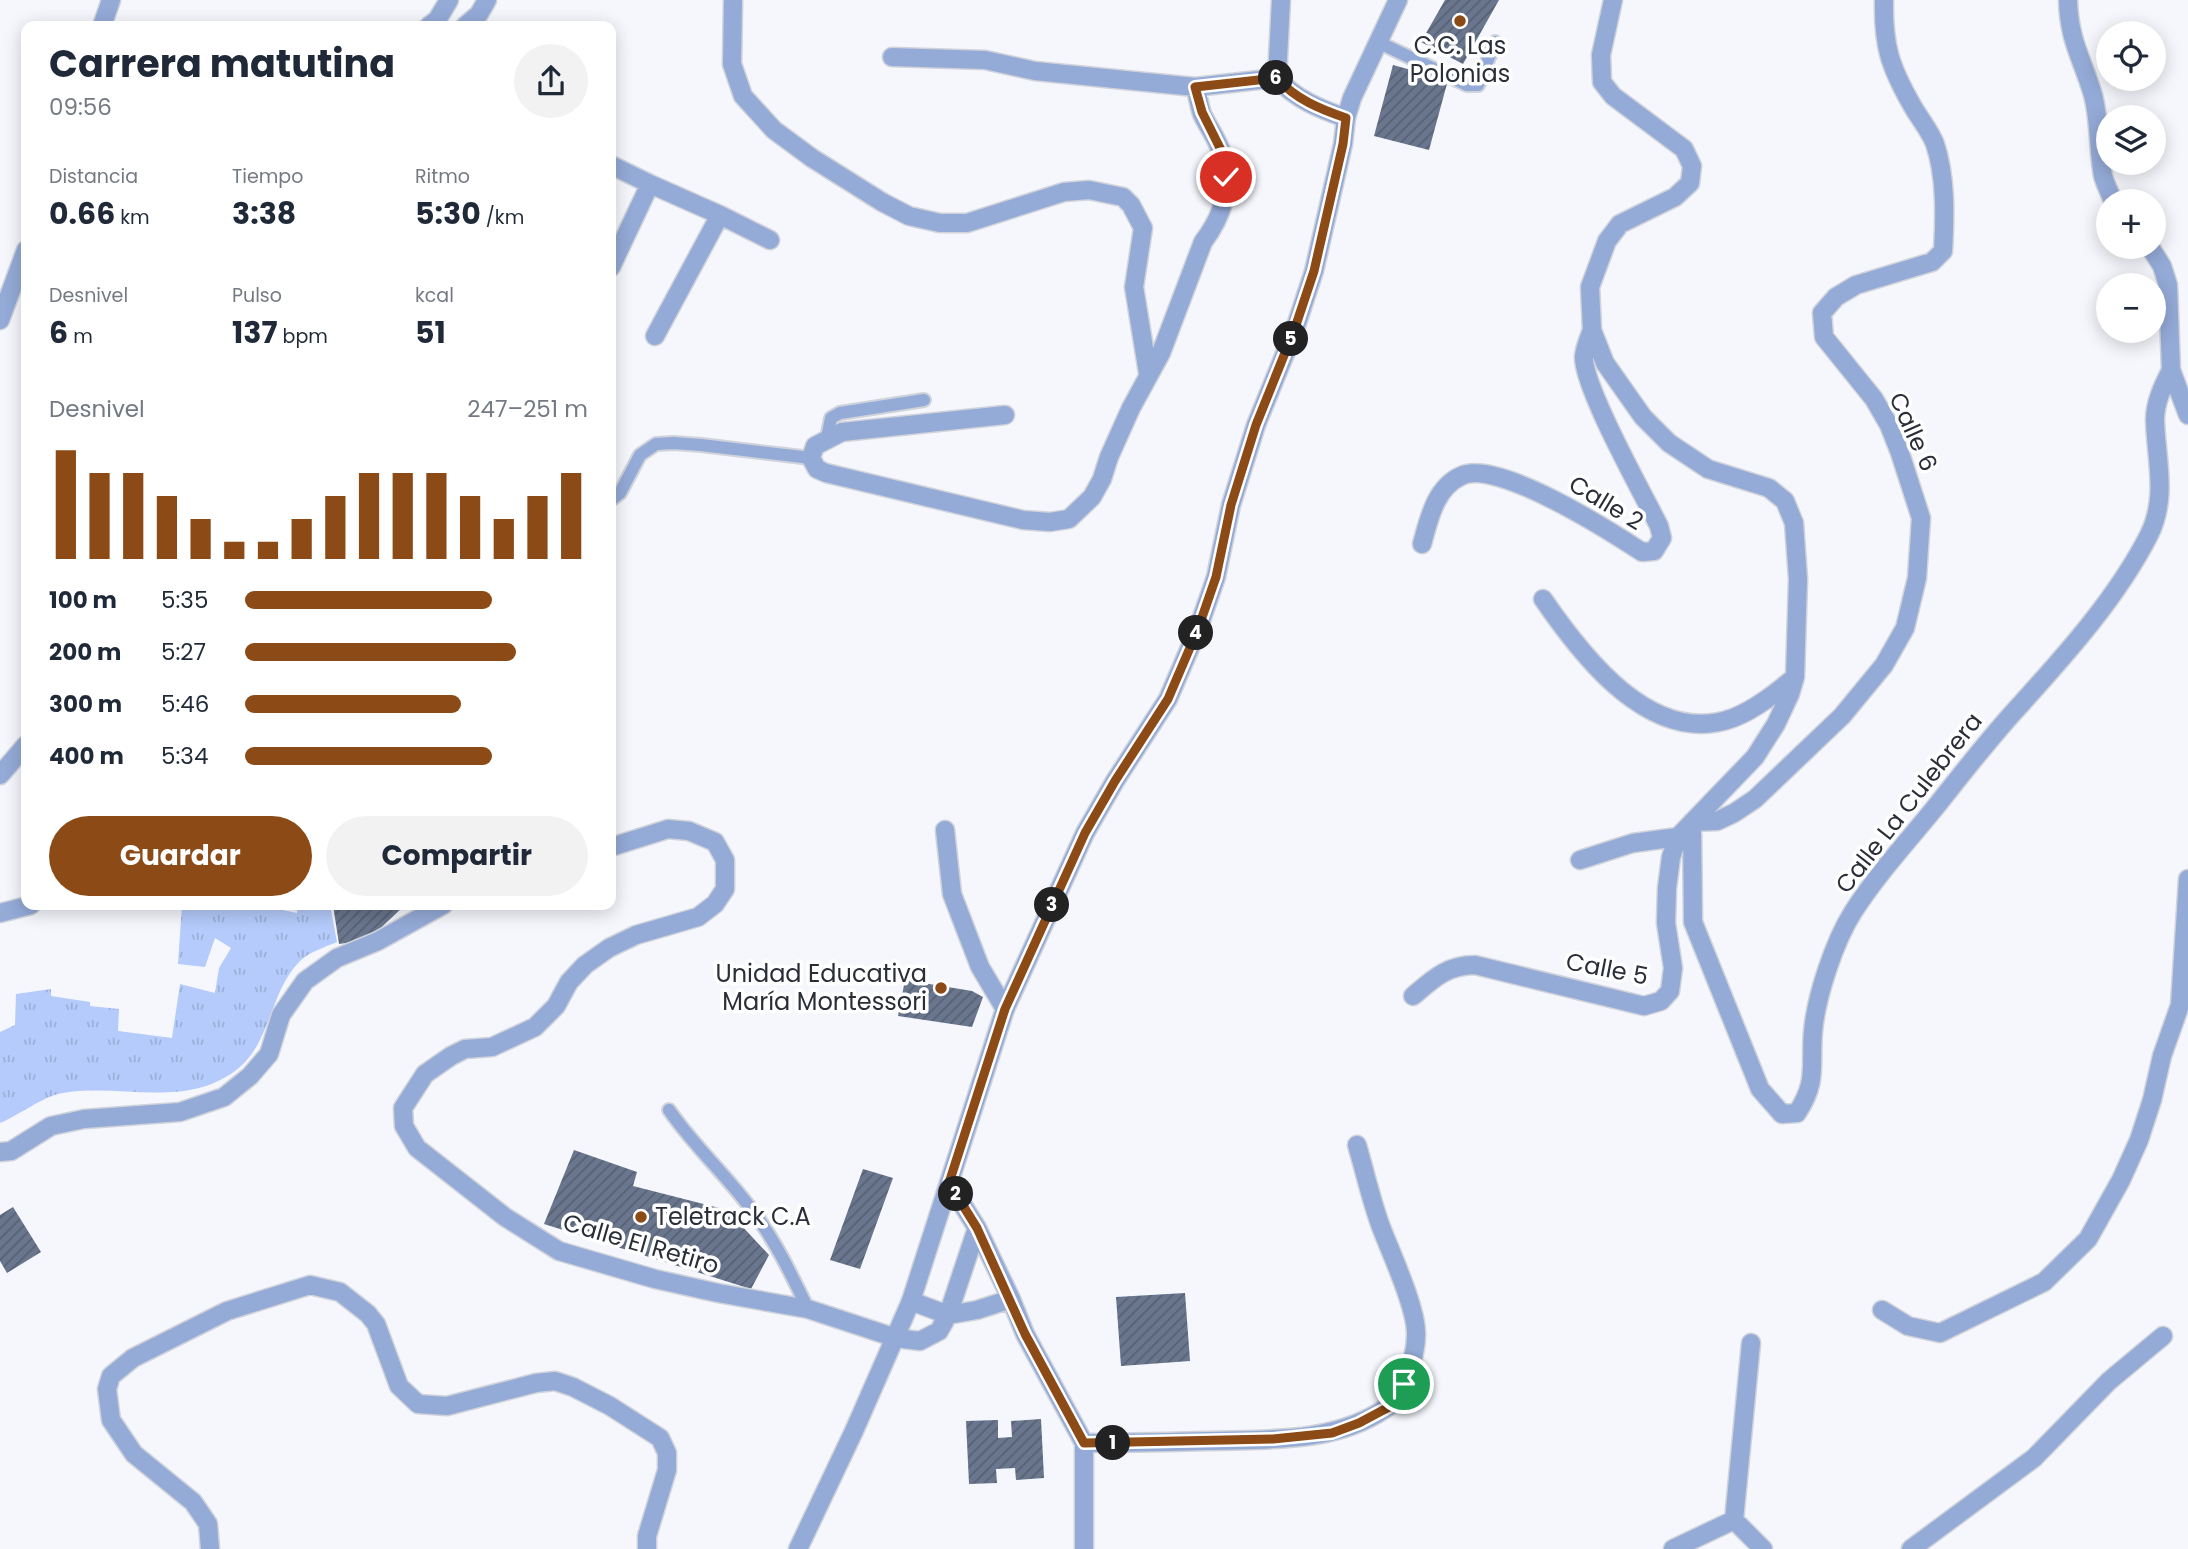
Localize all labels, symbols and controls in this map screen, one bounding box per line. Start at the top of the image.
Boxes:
marker: C.C. Las Polonias [1452,13,1468,29]
map controls [2096,21,2166,343]
button: locate [2096,21,2166,91]
place label: C.C. Las Polonias [1410,29,1510,90]
text: Carrera matutina [49,37,395,90]
button: share [514,44,588,118]
pin: 6 [1258,60,1294,96]
text: 6 [1269,64,1282,91]
text: 09:56 [49,91,112,123]
button: layers [2096,105,2166,175]
pin [1196,147,1256,207]
icon: check [1207,158,1245,196]
text: Distancia [49,163,138,190]
text: Tiempo [232,163,303,190]
text: Ritmo [415,163,470,190]
button: + [2096,189,2166,259]
text: 0.66 [49,192,115,235]
text: 3:38 [232,192,296,235]
text: 5:30 [415,192,481,235]
text: km [115,204,150,231]
text: /km [481,204,524,231]
button: − [2096,273,2166,343]
text: Desnivel [49,282,128,309]
text: Pulso [232,282,282,309]
text: kcal [415,282,454,309]
text: 6 [49,311,68,354]
text: 137 [232,311,277,354]
text: 51 [415,311,446,354]
pin: 5 [1274,322,1308,356]
text: m [68,323,93,350]
text: bpm [277,323,328,350]
text: 5 [1284,325,1297,352]
street label: Calle 6 [1881,387,1945,476]
text: Desnivel [49,393,145,425]
text: 247–251 m [467,393,588,425]
street label: Calle 2 [1563,467,1650,538]
text: 100 m [49,584,117,616]
text: 5:35 [161,584,208,616]
pin: 4 [1178,616,1214,650]
text: 4 [1189,619,1202,646]
text: 200 m [49,636,121,668]
text: 5:27 [161,636,206,668]
text: 300 m [49,688,122,720]
text: 5:46 [161,688,209,720]
street label: Calle La Culebrera [1828,706,1990,900]
text: 400 m [49,740,124,772]
text: 5:34 [161,740,208,772]
button: Guardar [49,816,312,896]
button: Compartir [326,816,588,896]
pin: 3 [1034,888,1070,922]
text: 3 [1046,891,1057,918]
street label: Calle 5 [1563,944,1651,993]
place label: Unidad Educativa María Montessori [715,957,927,1018]
marker: Unidad Educativa María Montessori [933,980,949,996]
pin: 2 [939,1176,974,1212]
text: 2 [950,1180,961,1207]
place label: Teletrack C.A [655,1200,811,1233]
street label: Calle El Retiro [559,1205,723,1282]
marker: Teletrack C.A [633,1209,649,1225]
pin [1374,1354,1434,1414]
icon: arrive [1385,1365,1423,1403]
pin: 1 [1096,1426,1130,1460]
text: 1 [1109,1429,1116,1456]

